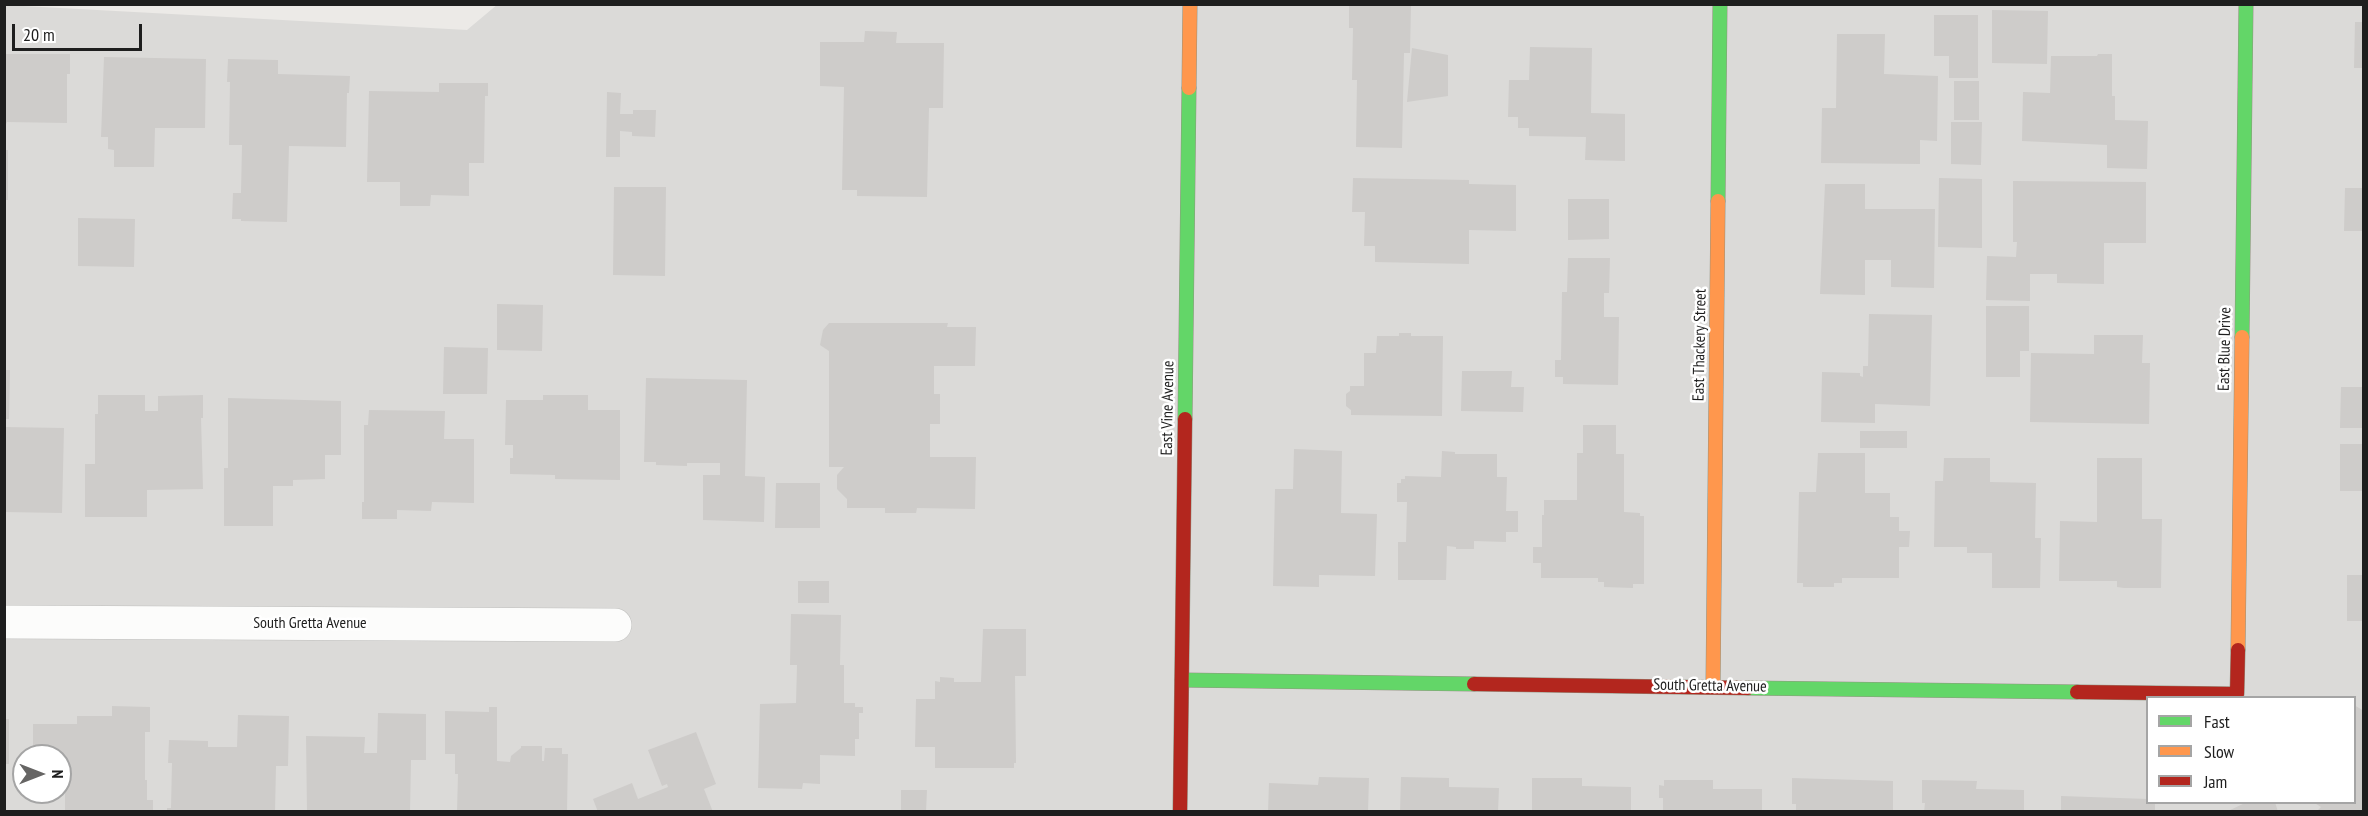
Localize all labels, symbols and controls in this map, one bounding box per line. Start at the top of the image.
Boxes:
scale bar [15,12,146,50]
text: 20 m [23,23,55,46]
street label: East Thackery Street [1689,289,1711,401]
street label: East Blue Drive [2215,307,2235,391]
street label: East Vine Avenue [1158,360,1178,456]
street label: South Gretta Avenue [253,613,367,633]
street label: South Gretta Avenue [1653,675,1767,697]
legend [2146,696,2356,804]
text: Fast [2204,710,2230,733]
text: Slow [2204,740,2234,763]
north arrow [12,744,72,804]
text: N [48,770,68,778]
text: Jam [2204,770,2227,793]

